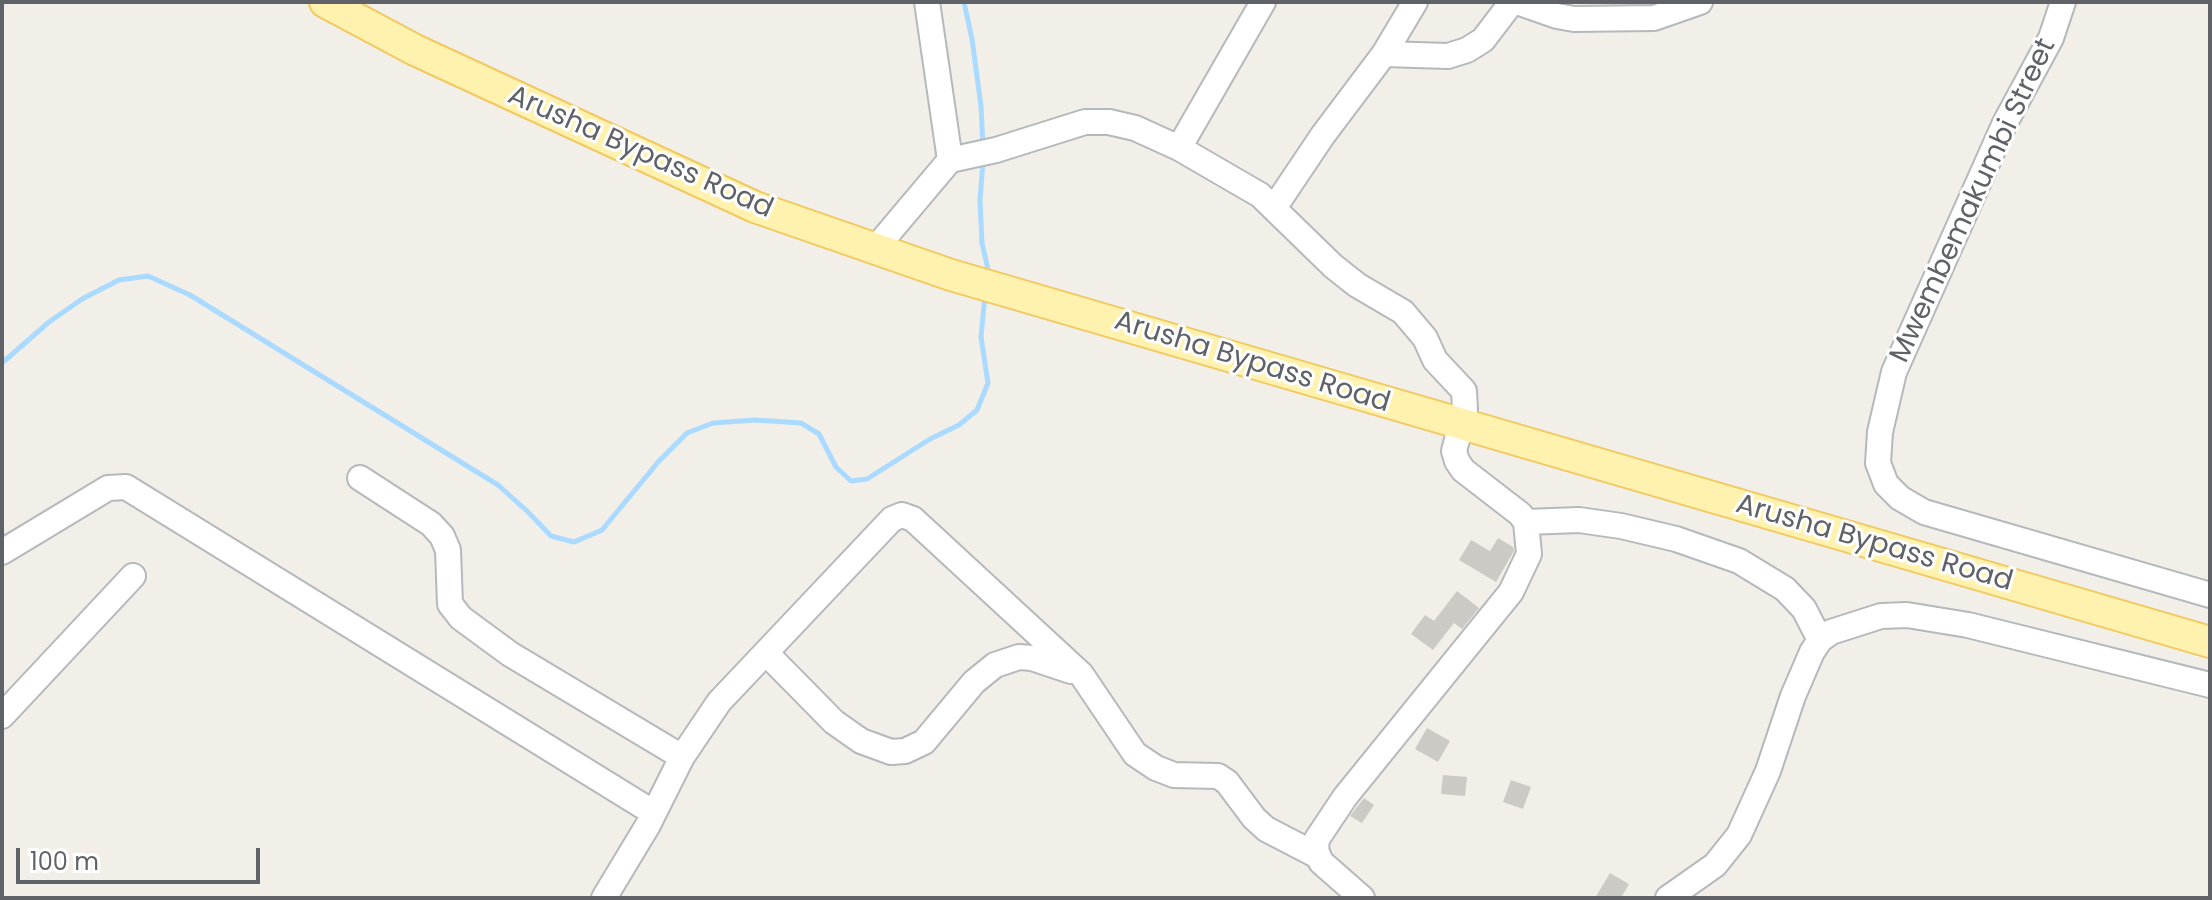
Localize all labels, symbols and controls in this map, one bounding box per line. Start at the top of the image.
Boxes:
street label: Mwembemakumbi Street [1884,34,2064,368]
street label: Arusha Bypass Road [502,79,778,227]
street label: Arusha Bypass Road [1110,305,1394,421]
street label: Arusha Bypass Road [1732,488,2016,600]
scale bar [20,832,264,882]
text: 100 m [30,845,99,878]

